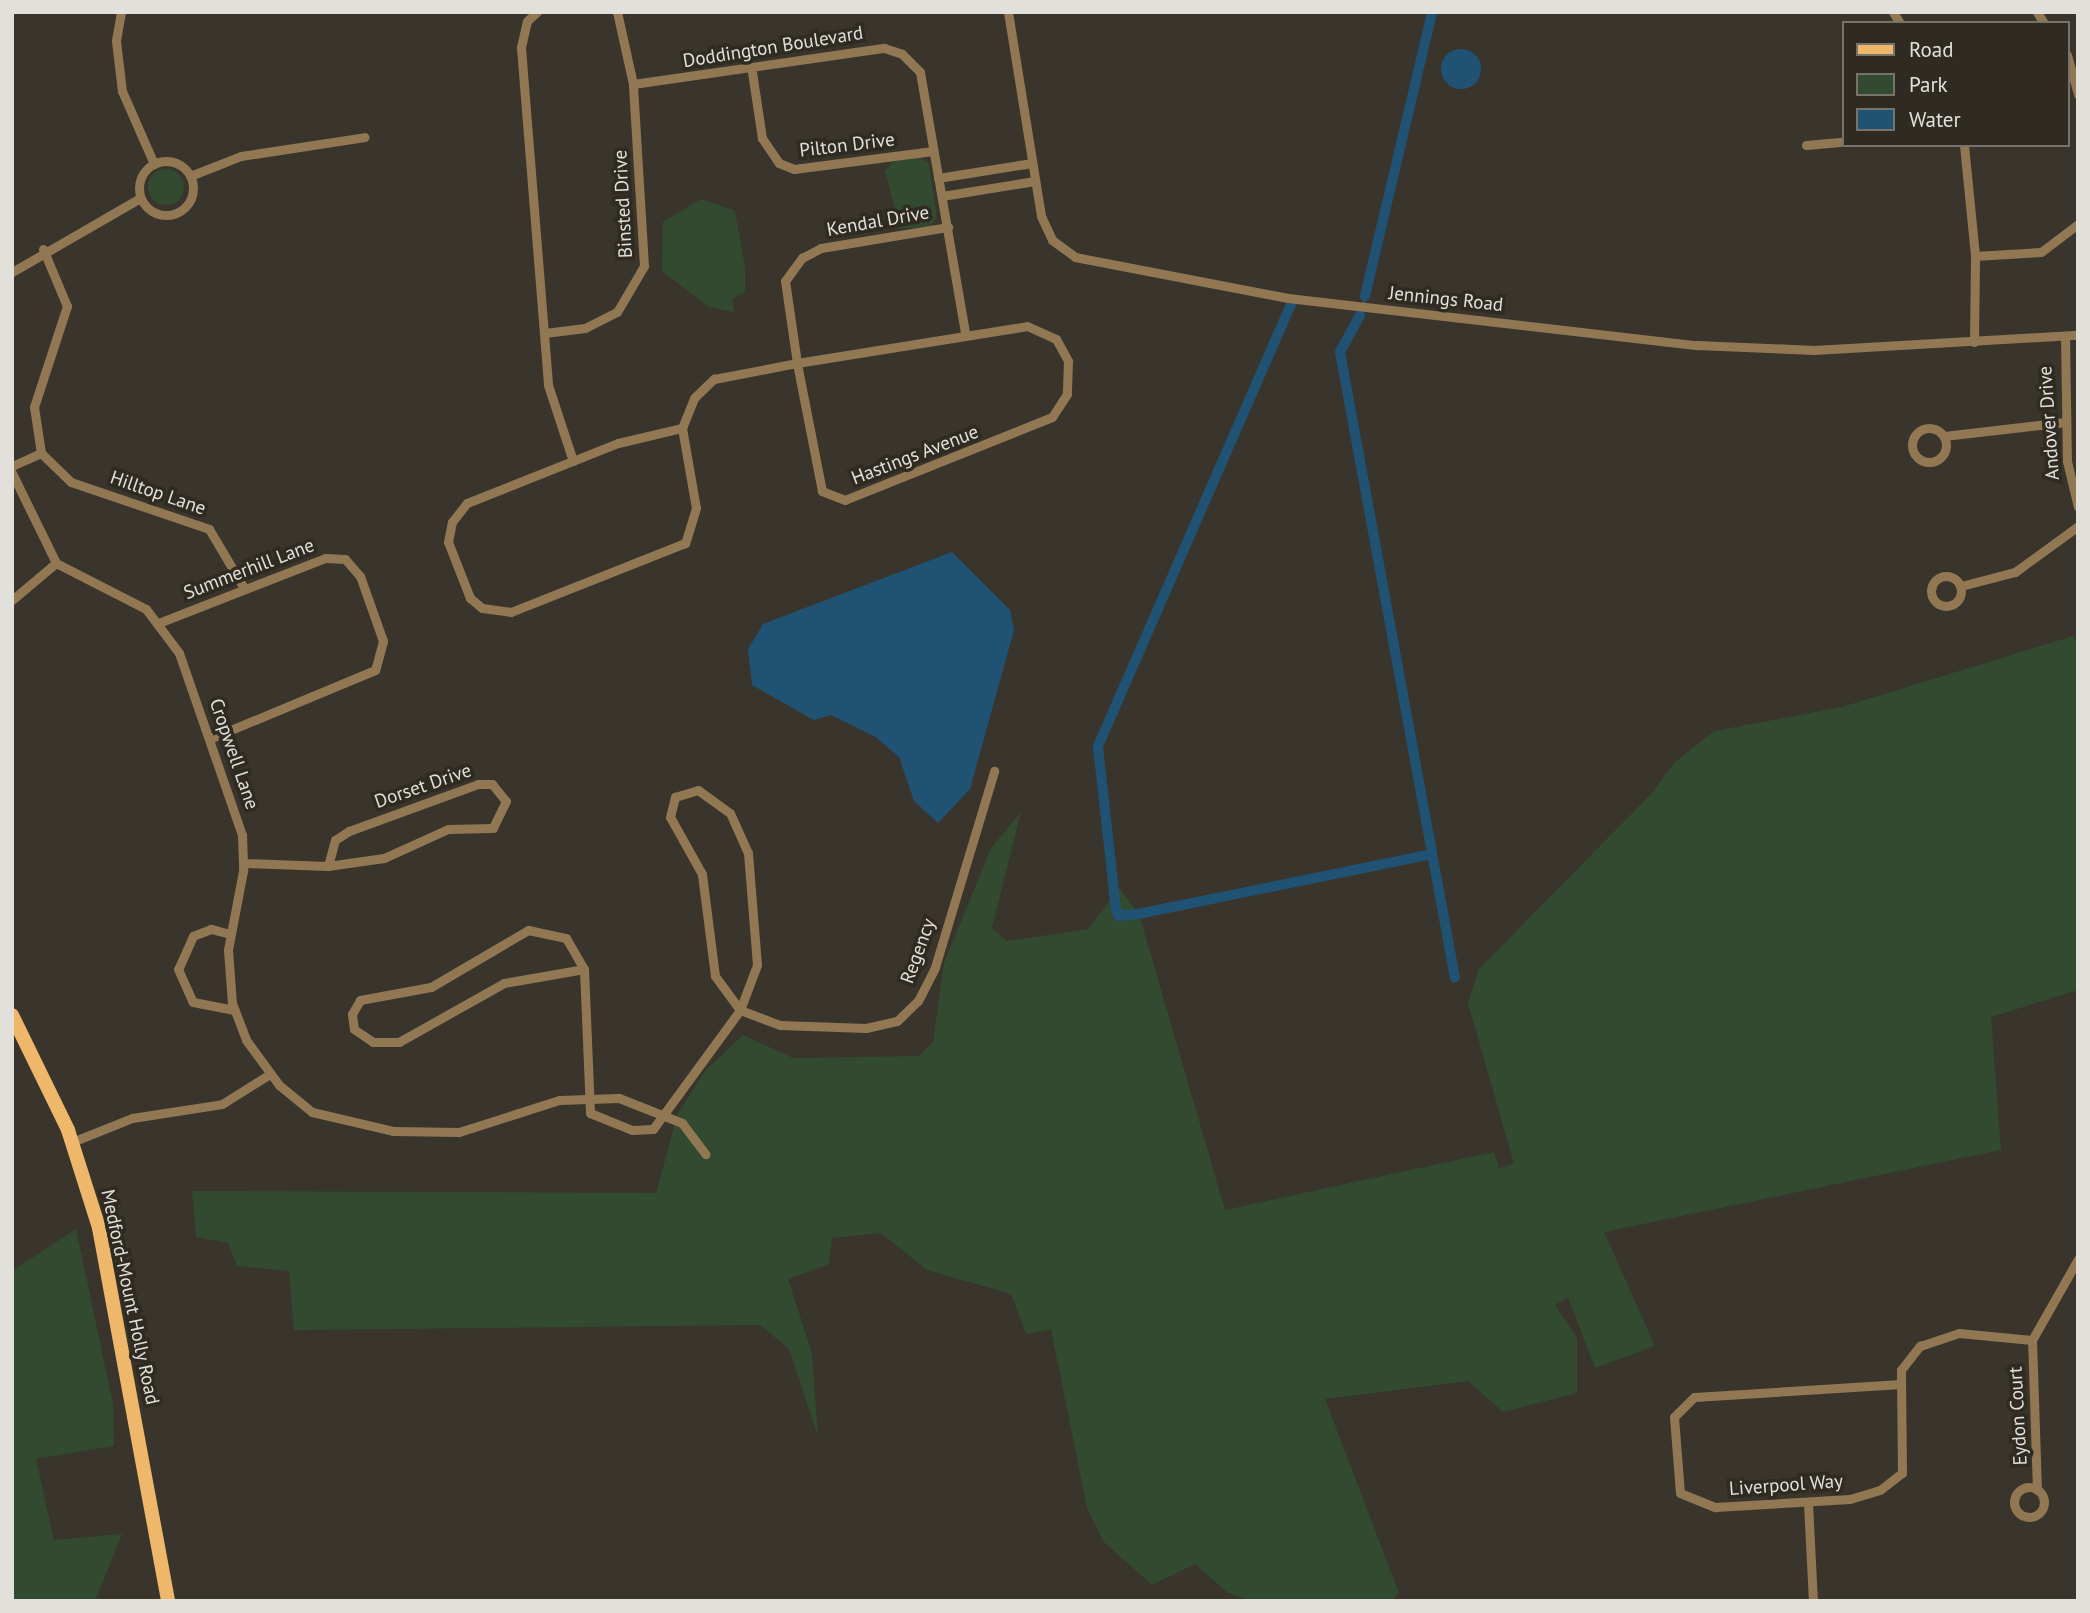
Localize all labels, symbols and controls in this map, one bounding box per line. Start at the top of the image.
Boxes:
street label: Doddington Boulevard [681,21,865,73]
legend [1842,21,2069,147]
text: Road [1909,36,1953,63]
text: Park [1909,71,1948,98]
text: Water [1909,106,1961,133]
street label: Pilton Drive [798,128,896,162]
street label: Binsted Drive [609,149,637,259]
street label: Kendal Drive [825,201,931,241]
street label: Jennings Road [1388,282,1504,316]
street label: Andover Drive [2034,365,2064,481]
street label: Hastings Avenue [848,420,982,490]
street label: Hilltop Lane [107,466,209,520]
street label: Summerhill Lane [181,534,317,604]
street label: Cropwell Lane [204,696,264,812]
street label: Dorset Drive [372,759,474,813]
street label: Regency [896,915,940,987]
street label: Medford-Mount Holly Road [96,1187,164,1407]
street label: Eydon Court [2004,1366,2032,1466]
street label: Liverpool Way [1728,1470,1844,1500]

